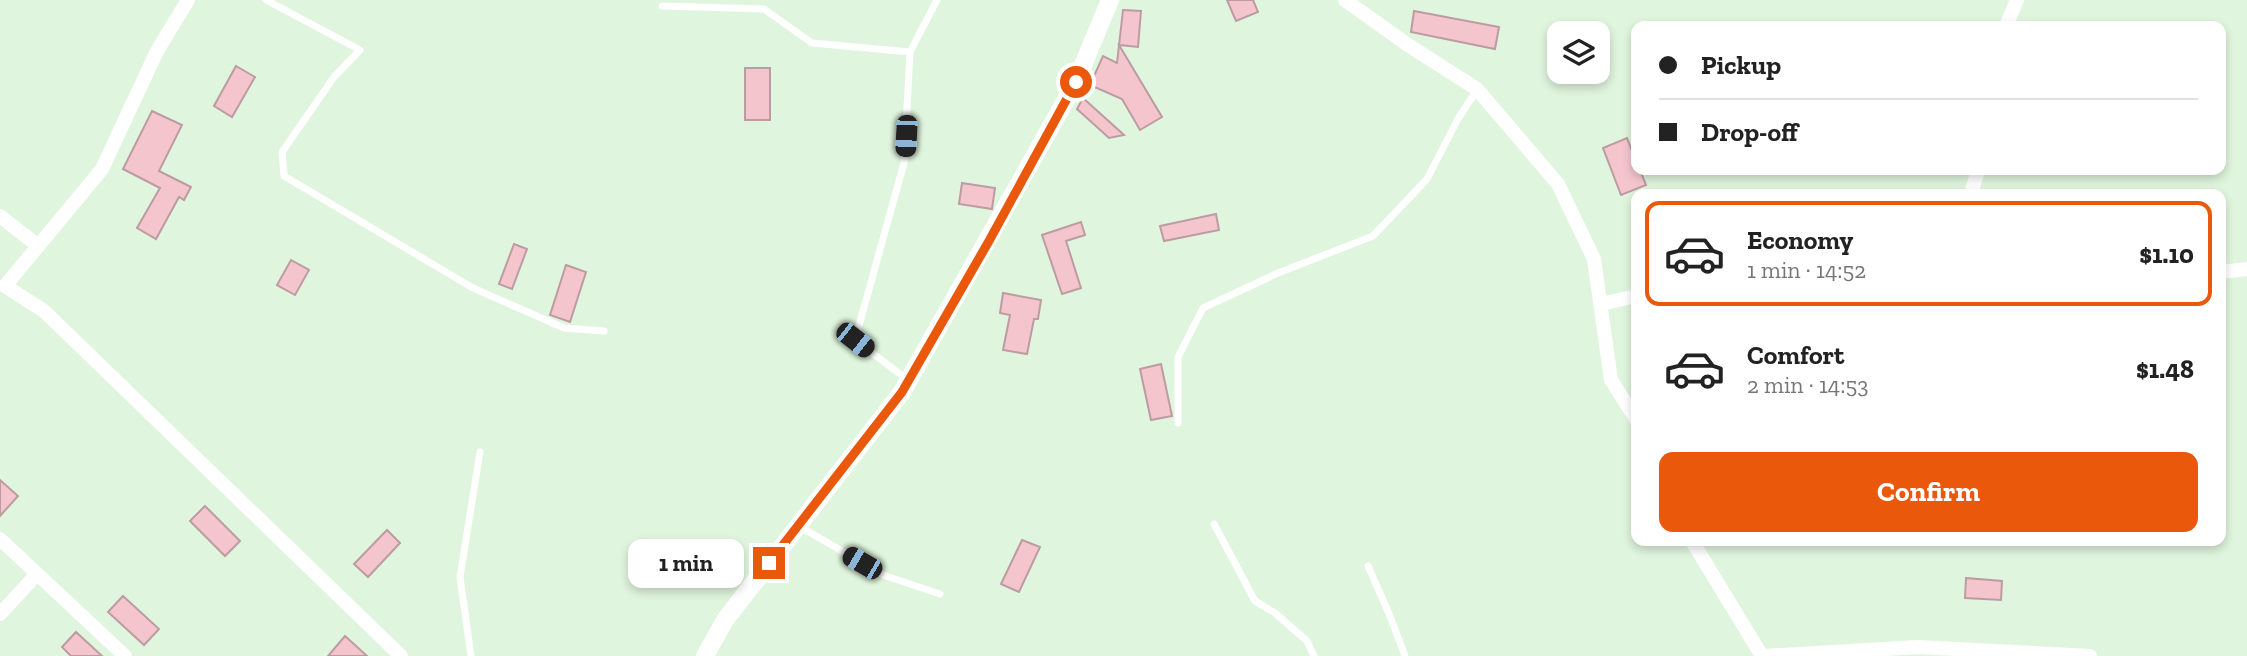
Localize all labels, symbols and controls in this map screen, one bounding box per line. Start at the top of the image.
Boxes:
map controls [1547,21,1610,84]
button: layers [1547,21,1610,84]
text: Pickup [1701,49,1781,81]
route start [1060,66,1092,98]
car [895,114,918,158]
text: Drop-off [1701,116,1798,148]
icon: car [1663,222,1726,285]
text: Economy [1747,224,1853,256]
text: $1.10 [2139,238,2194,270]
text: 1 min · 14:52 [1747,256,1866,284]
car [832,319,879,361]
icon: car [1663,337,1726,400]
text: Comfort [1747,339,1844,371]
text: $1.48 [2136,353,2194,385]
text: 2 min · 14:53 [1747,371,1868,399]
button: Confirm [1659,452,2198,532]
callout: 1 min [629,538,744,588]
car [839,543,886,583]
route end [753,547,785,579]
text: 1 min [659,549,713,577]

